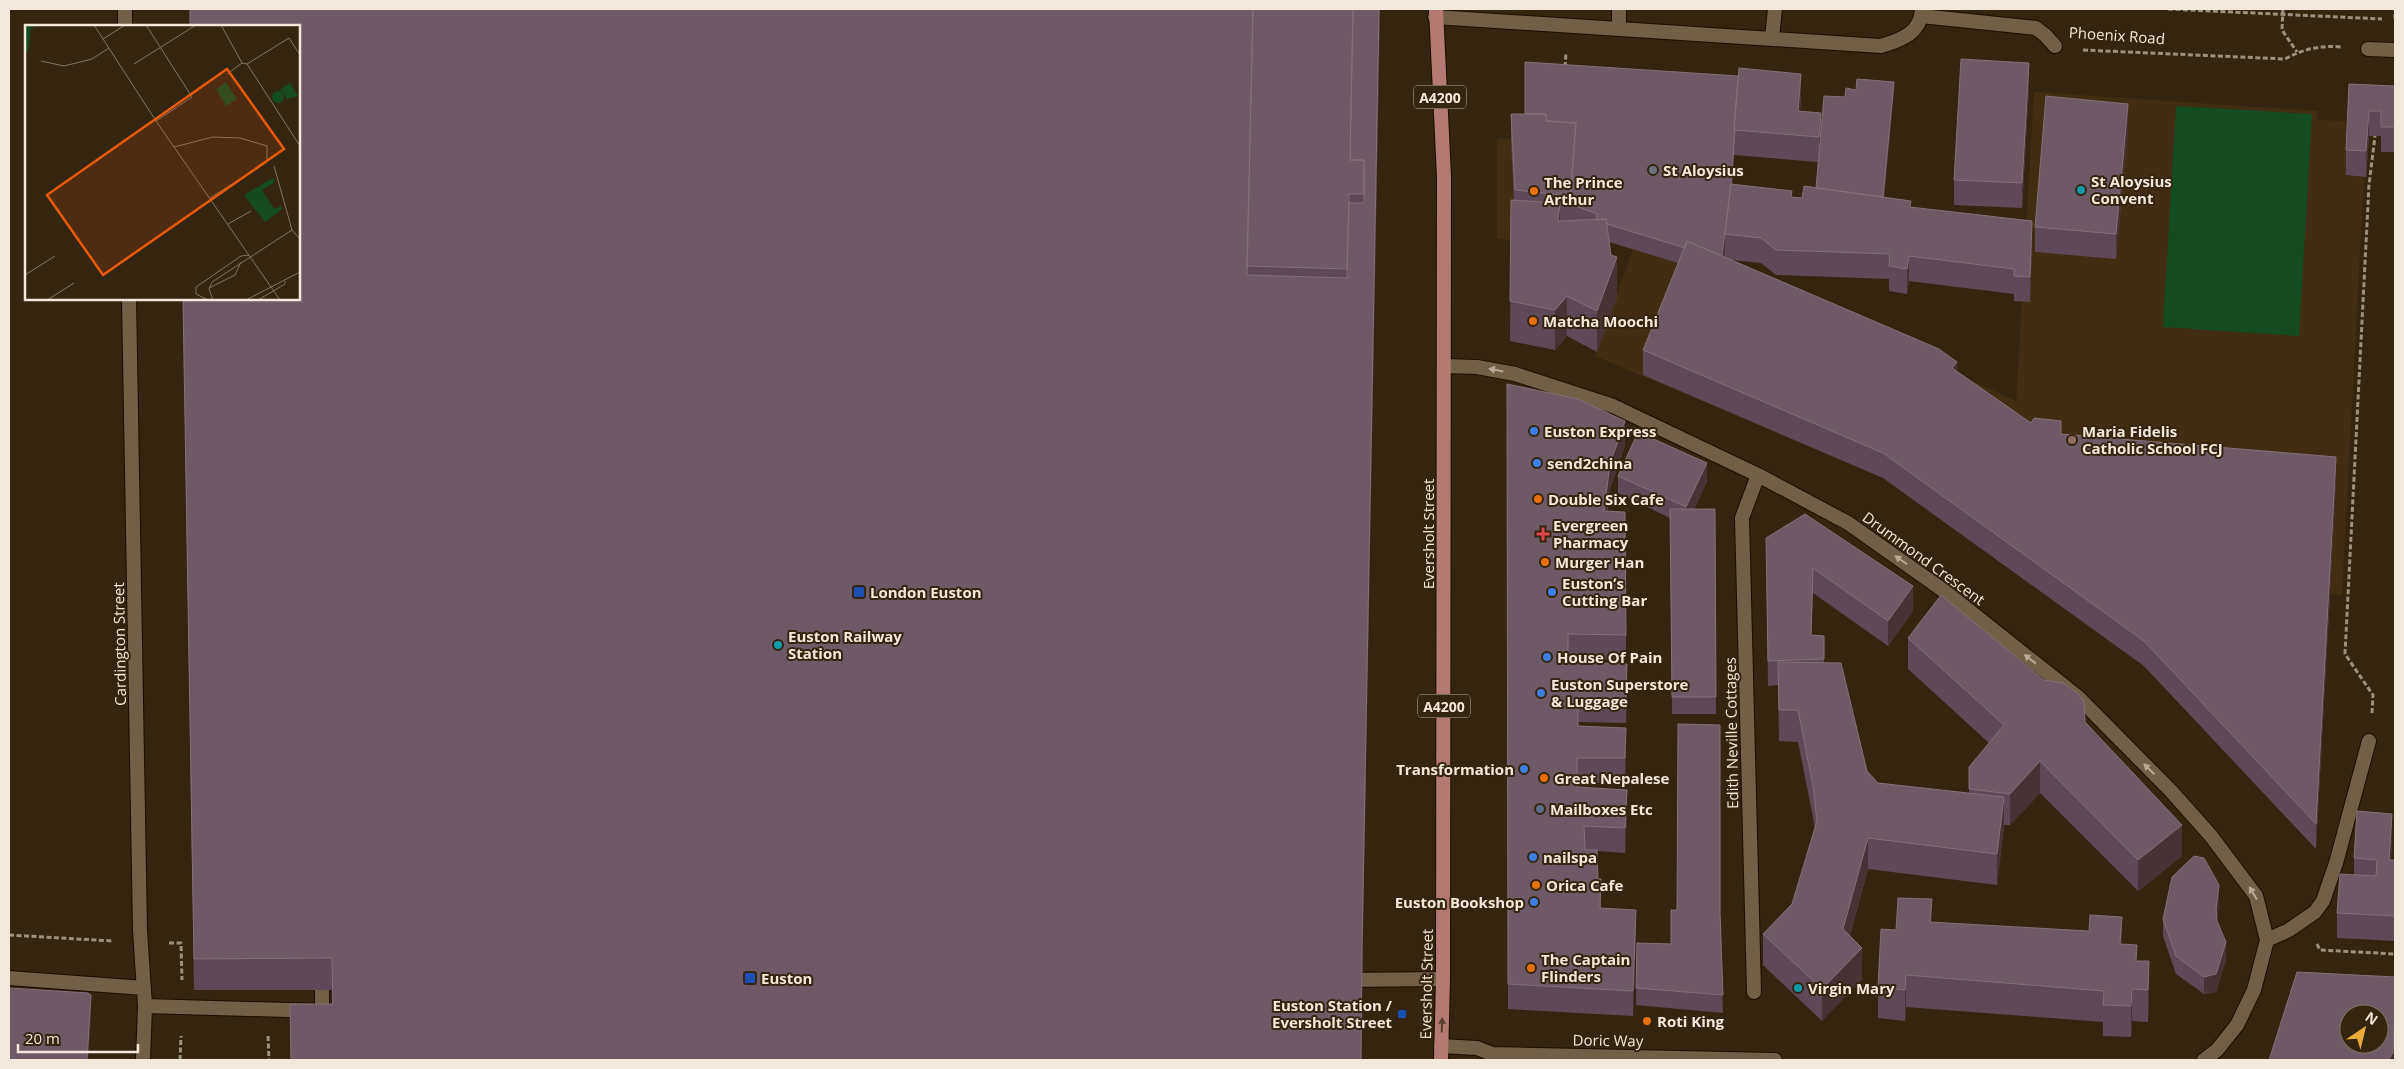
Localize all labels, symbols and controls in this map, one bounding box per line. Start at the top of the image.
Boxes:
street label: Phoenix Road [2068,22,2166,48]
inset map [25,25,300,300]
road number: A4200 [1414,85,1466,108]
place label: St Aloysius [1663,160,1744,180]
marker: St Aloysius [1647,164,1659,176]
place label: St Aloysius Convent [2091,171,2172,208]
place label: The Prince Arthur [1544,172,1623,209]
marker: St Aloysius Convent [2075,184,2087,196]
marker: The Prince Arthur [1528,185,1540,197]
place label: Matcha Moochi [1543,311,1658,331]
marker: Matcha Moochi [1527,315,1539,327]
one-way arrow [1488,366,1504,374]
place label: Euston Express [1544,421,1656,441]
place label: Maria Fidelis Catholic School FCJ [2082,421,2223,458]
marker: Euston Express [1528,425,1540,437]
marker: Maria Fidelis Catholic School FCJ [2066,434,2078,446]
place label: send2china [1547,453,1632,473]
marker: send2china [1531,457,1543,469]
street label: Eversholt Street [1418,479,1438,589]
place label: Double Six Cafe [1548,489,1664,509]
marker: Double Six Cafe [1532,493,1544,505]
street label: Drummond Crescent [1859,507,1989,609]
place label: Evergreen Pharmacy [1553,515,1629,552]
marker: Evergreen Pharmacy [1537,528,1549,540]
place label: Murger Han [1555,552,1644,572]
one-way arrow [1894,555,1908,565]
marker: Murger Han [1539,556,1551,568]
place label: Eustonʼs Cutting Bar [1562,573,1647,610]
street label: Cardington Street [108,582,130,706]
place label: London Euston [870,582,982,602]
marker: London Euston [852,585,866,599]
marker: Eustonʼs Cutting Bar [1546,586,1558,598]
place label: Euston Railway Station [788,626,902,663]
marker: Euston Railway Station [772,639,784,651]
place label: House Of Pain [1557,647,1662,667]
marker: House Of Pain [1541,651,1553,663]
one-way arrow [2024,653,2037,664]
street label: Edith Neville Cottages [1720,657,1742,809]
place label: Euston Superstore & Luggage [1551,674,1689,711]
marker: Euston Superstore & Luggage [1535,687,1547,699]
road number: A4200 [1418,694,1470,718]
place label: Transformation [1396,759,1514,779]
marker: Transformation [1518,763,1530,775]
one-way arrow [2143,763,2155,775]
place label: Great Nepalese [1554,768,1670,788]
marker: Great Nepalese [1538,772,1550,784]
place label: Mailboxes Etc [1550,799,1653,819]
marker: Mailboxes Etc [1534,803,1546,815]
place label: nailspa [1543,847,1597,867]
marker: nailspa [1527,851,1539,863]
place label: Orica Cafe [1546,875,1623,895]
marker: Orica Cafe [1530,879,1542,891]
one-way arrow [2248,887,2257,900]
place label: Euston Bookshop [1395,892,1524,912]
marker: Euston Bookshop [1528,896,1540,908]
street label: Eversholt Street [1415,928,1437,1040]
place label: The Captain Flinders [1541,949,1630,986]
marker: The Captain Flinders [1525,962,1537,974]
place label: Euston [761,968,812,988]
marker: Euston [743,971,757,985]
place label: Virgin Mary [1808,978,1895,998]
marker: Virgin Mary [1792,982,1804,994]
place label: Euston Station / Eversholt Street [1272,995,1393,1032]
north arrow [2339,1004,2389,1054]
text: N [2362,1007,2382,1029]
marker: Euston Station / Eversholt Street [1396,1008,1408,1020]
place label: Roti King [1657,1011,1725,1031]
marker: Roti King [1641,1015,1653,1027]
one-way arrow [1438,1017,1446,1033]
scale bar [18,1022,138,1054]
text: 20 m [25,1028,60,1048]
street label: Doric Way [1573,1029,1644,1051]

